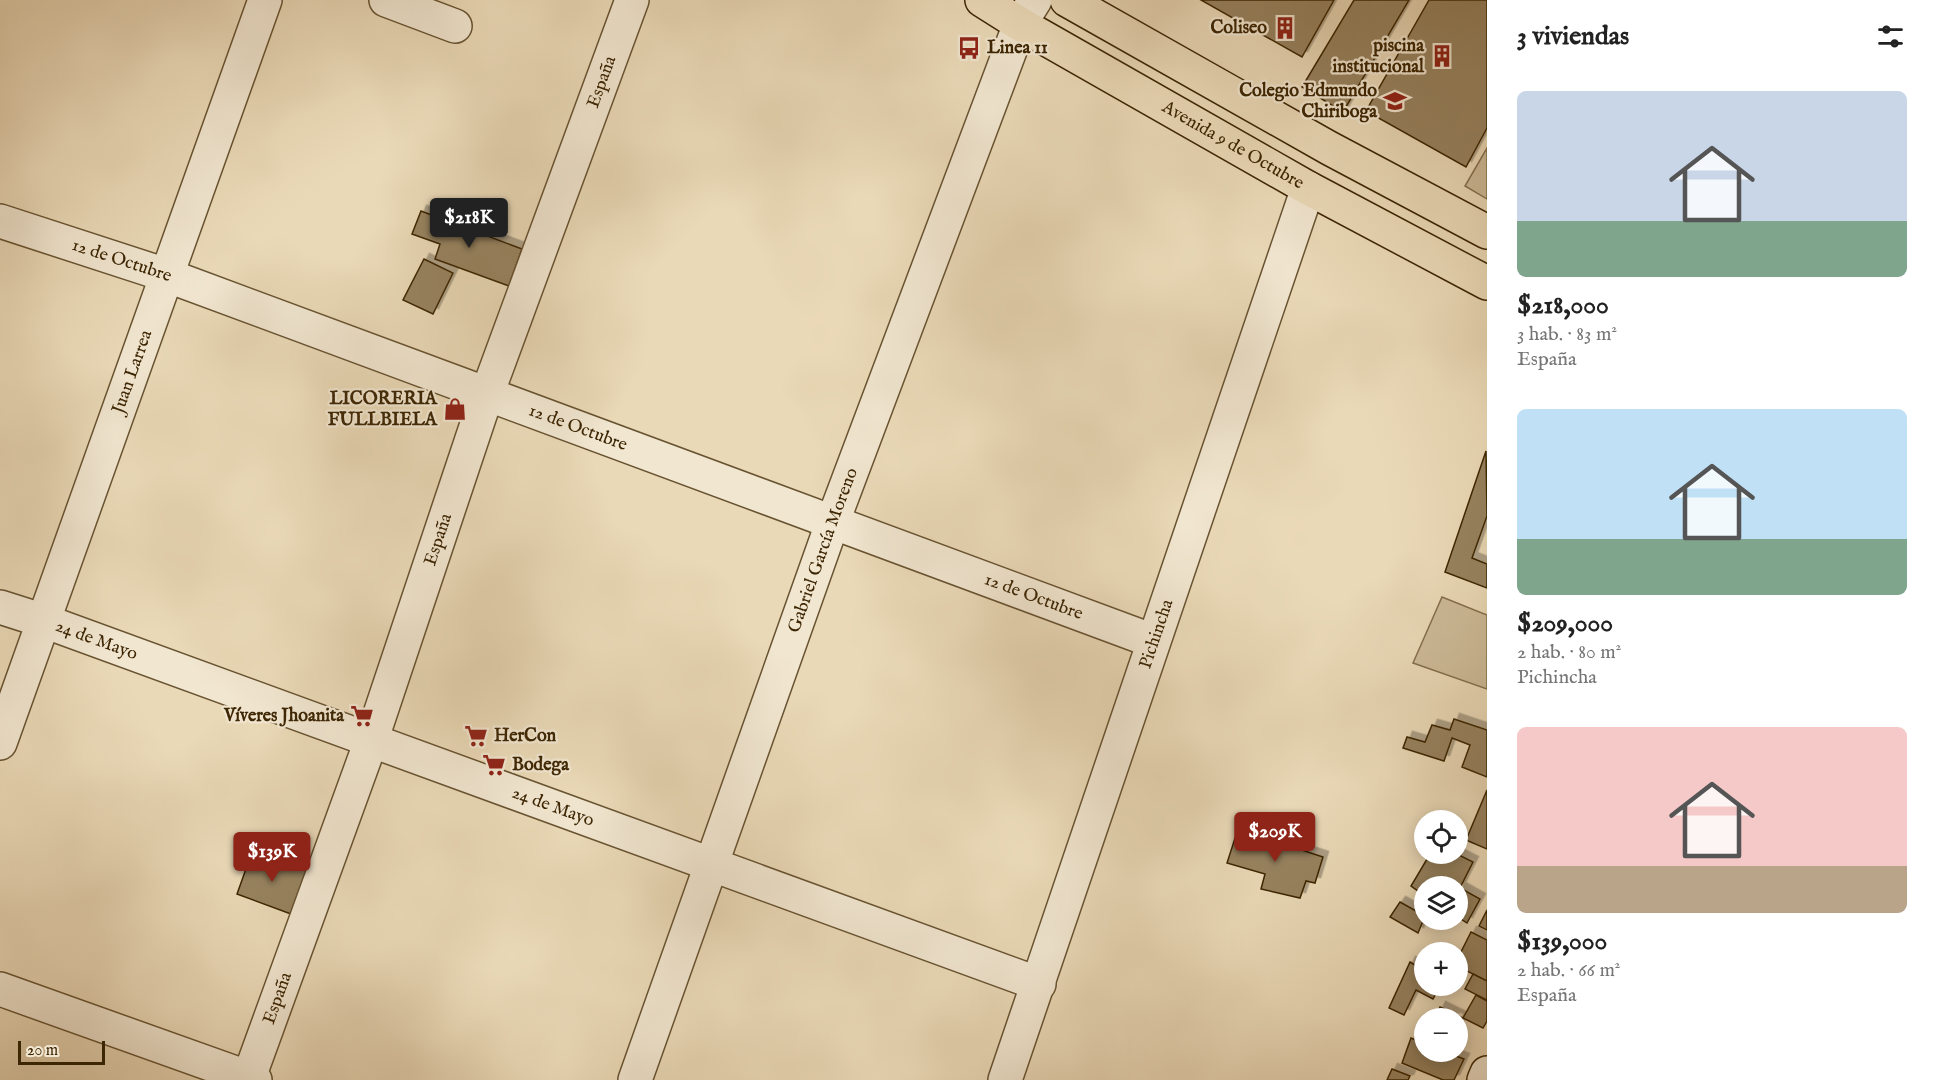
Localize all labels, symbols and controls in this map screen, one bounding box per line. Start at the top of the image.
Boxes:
building icon: Coliseo [1272,15,1298,41]
place label: Coliseo [1210,17,1267,40]
text: 3 viviendas [1517,20,1629,53]
icon: filters [1874,20,1907,53]
bus stop icon: Linea 11 [956,35,982,61]
place label: piscina institucional [1332,35,1425,79]
place label: Linea 11 [987,37,1048,60]
building icon: piscina institucional [1429,43,1455,69]
street label: España [582,53,622,111]
place label: Colegio Edmundo Chiriboga [1239,80,1378,124]
school or university icon: Colegio Edmundo Chiriboga [1382,88,1408,114]
street label: Avenida 9 de Octubre [1157,95,1308,195]
icon: home [1658,130,1766,238]
pin: $218K [427,198,511,249]
text: $218K [444,205,494,230]
street label: 12 de Octubre [69,234,175,288]
text: $218,000 [1517,289,1609,322]
text: 3 hab. · 83 m² [1517,322,1617,347]
street label: Juan Larrea [106,327,158,419]
text: España [1517,347,1577,372]
place label: LICORERIA FULLBIELA [328,388,438,432]
shop icon: LICORERIA FULLBIELA [442,396,468,422]
street label: 12 de Octubre [525,399,631,457]
icon: home [1658,448,1766,556]
street label: Gabriel García Moreno [783,464,864,636]
street label: España [419,510,458,569]
street label: 12 de Octubre [981,568,1086,626]
street label: Pichincha [1134,596,1179,672]
text: $209,000 [1517,607,1613,640]
street label: 24 de Mayo [52,615,141,666]
text: 2 hab. · 80 m² [1517,640,1621,665]
text: Pichincha [1517,665,1597,690]
supermarket icon: Víveres Jhoanita [349,703,375,729]
place label: Víveres Jhoanita [223,705,345,728]
supermarket icon: HerCon [463,723,489,749]
place label: HerCon [494,725,557,748]
supermarket icon: Bodega [481,752,507,778]
place label: Bodega [512,754,570,777]
icon: home [1658,766,1766,874]
street label: 24 de Mayo [509,781,598,832]
map controls [1414,810,1468,1062]
button: locate [1414,810,1468,864]
pin: $209K [1233,812,1317,863]
text: $209K [1248,819,1302,844]
pin: $139K [230,832,314,883]
text: $139K [247,839,297,864]
button: layers [1414,876,1468,930]
text: $139,000 [1517,925,1607,958]
button: + [1414,942,1468,996]
text: 2 hab. · 66 m² [1517,958,1620,983]
street label: España [258,969,298,1027]
text: España [1517,983,1577,1008]
button: − [1414,1008,1468,1062]
scale bar [18,1038,105,1066]
text: 20 m [27,1041,58,1061]

